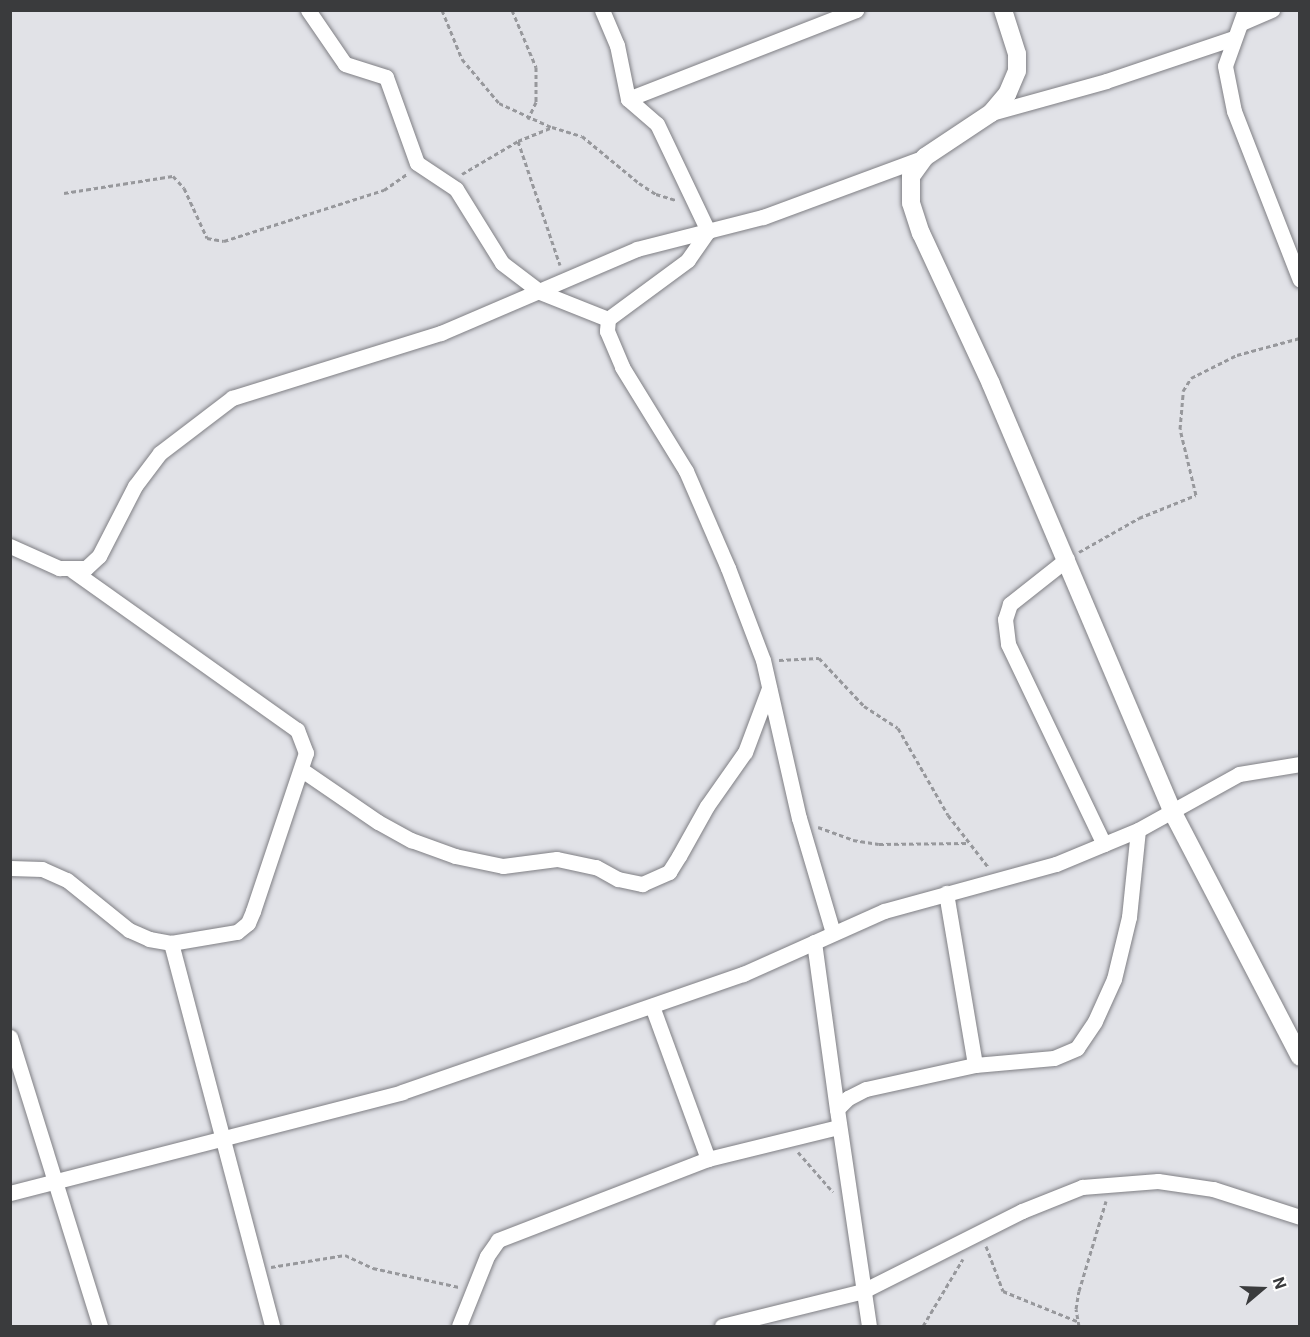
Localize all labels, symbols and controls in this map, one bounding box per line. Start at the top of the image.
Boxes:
north arrow [1232,1259,1292,1319]
text: N [1269,1275,1290,1291]

